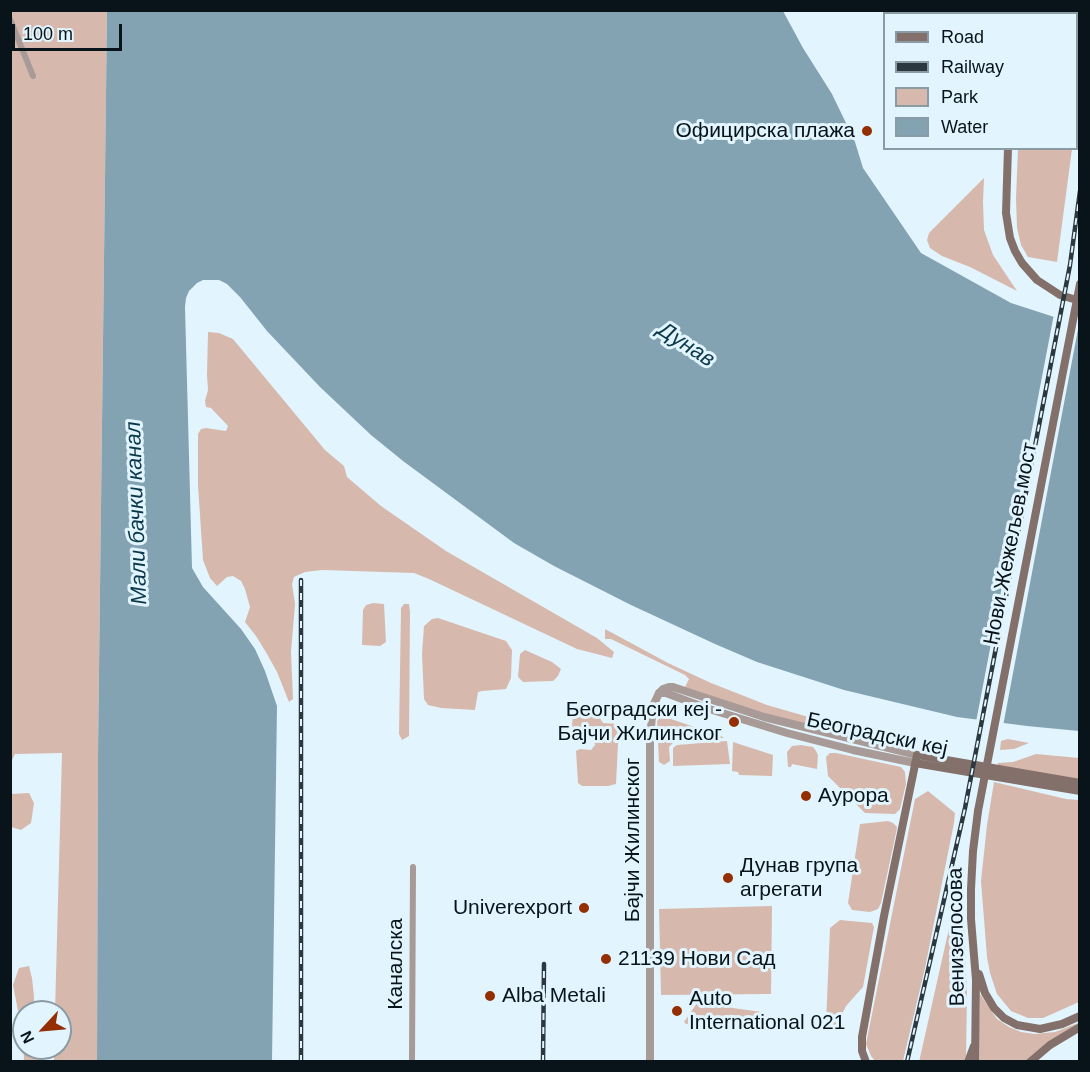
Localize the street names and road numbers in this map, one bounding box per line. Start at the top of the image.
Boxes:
street label: Нови Жежељев мост [979,441,1043,647]
street label: Београдски кеј [804,708,950,762]
street label: Бајчи Жилинског [620,758,646,922]
street label: Венизелосова [943,868,971,1006]
street label: Каналска [383,918,409,1010]

